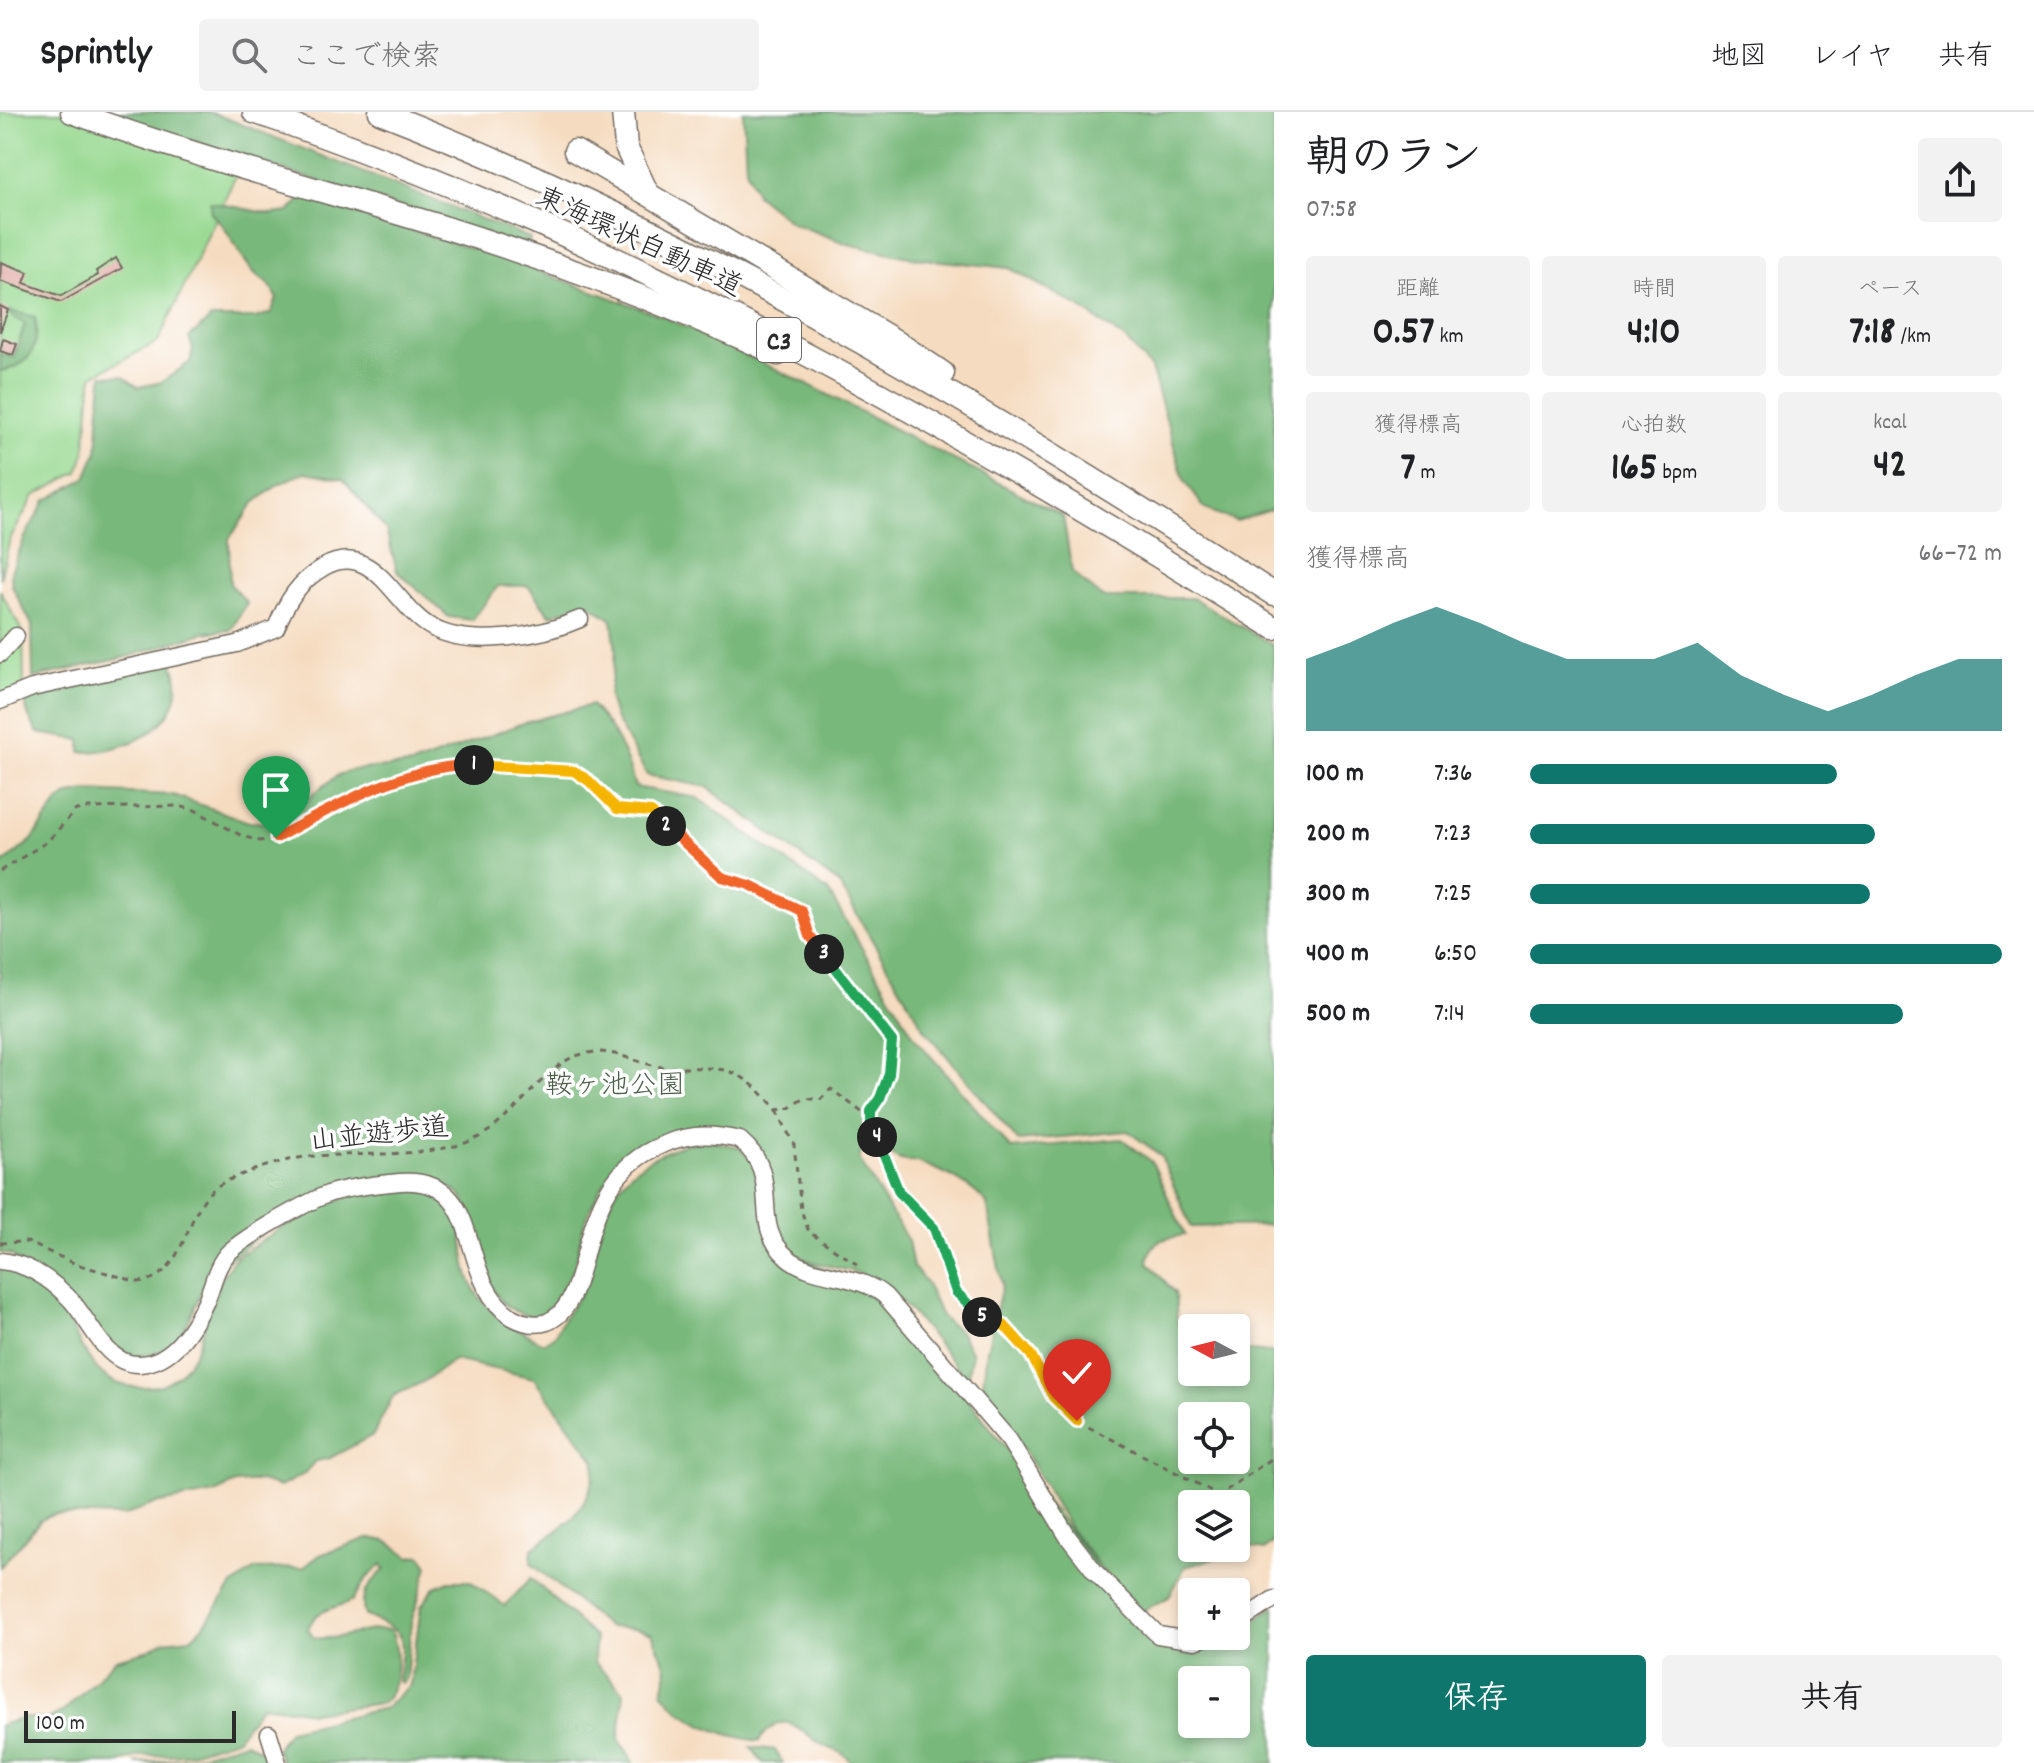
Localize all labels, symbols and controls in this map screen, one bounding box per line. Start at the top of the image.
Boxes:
search box [199,19,759,91]
text: Sprintly [40,28,151,83]
icon: search [227,33,271,77]
text: ここで検索 [291,38,441,81]
text: 地図 [1711,39,1767,79]
text: レイヤ [1811,39,1894,79]
text: 共有 [1938,39,1994,79]
text: 朝のラン [1306,130,1482,193]
button: share [1918,138,2002,222]
street label: 東海環状自動車道 [528,179,748,310]
text: 07:58 [1306,192,1357,229]
text: 距離 [1396,275,1440,306]
text: 時間 [1632,275,1676,306]
text: ペース [1858,275,1922,306]
text: 0.57 [1372,306,1435,363]
text: 4:10 [1627,306,1681,363]
text: 7:18 [1849,306,1896,363]
road number: C3 [757,318,801,362]
text: km [1435,322,1464,353]
text: /km [1896,322,1931,353]
text: kcal [1873,408,1907,439]
text: 獲得標高 [1374,411,1462,442]
text: 心拍数 [1621,411,1687,442]
text: 42 [1873,439,1907,496]
text: 7 [1400,442,1416,499]
text: 165 [1611,442,1658,499]
text: m [1416,458,1436,489]
text: bpm [1658,458,1697,489]
text: 66–72 m [1918,536,2002,573]
text: 獲得標高 [1306,542,1410,579]
pin: 1 [454,745,494,785]
text: 1 [472,749,476,780]
pin [242,756,310,838]
text: 100 m [1306,756,1364,793]
text: 7:36 [1434,756,1473,793]
icon: arrive [254,768,298,812]
pin: 2 [646,806,686,846]
text: 2 [661,810,671,841]
text: 200 m [1306,816,1370,853]
text: 7:23 [1434,816,1471,853]
text: 300 m [1306,876,1370,913]
text: 7:25 [1434,876,1472,913]
pin: 3 [804,934,844,974]
text: 400 m [1306,936,1369,973]
text: 6:50 [1434,936,1477,973]
text: 3 [819,938,829,969]
text: 500 m [1306,996,1370,1033]
text: 7:14 [1434,996,1465,1033]
park label: 鞍ヶ池公園 [545,1068,685,1108]
street label: 山並遊歩道 [308,1110,451,1164]
pin: 4 [857,1117,897,1157]
text: 4 [872,1121,882,1152]
pin: 5 [962,1297,1002,1337]
text: 5 [977,1301,987,1332]
north arrow [1178,1314,1250,1386]
map controls [1178,1314,1250,1738]
pin [1043,1339,1111,1421]
icon: check [1055,1351,1099,1395]
button: locate [1178,1402,1250,1474]
button: layers [1178,1490,1250,1562]
button: + [1178,1578,1250,1650]
button: 保存 [1306,1655,1646,1747]
button: 共有 [1662,1655,2002,1747]
button: − [1178,1666,1250,1738]
scale bar [24,1707,236,1743]
text: 100 m [36,1709,85,1740]

